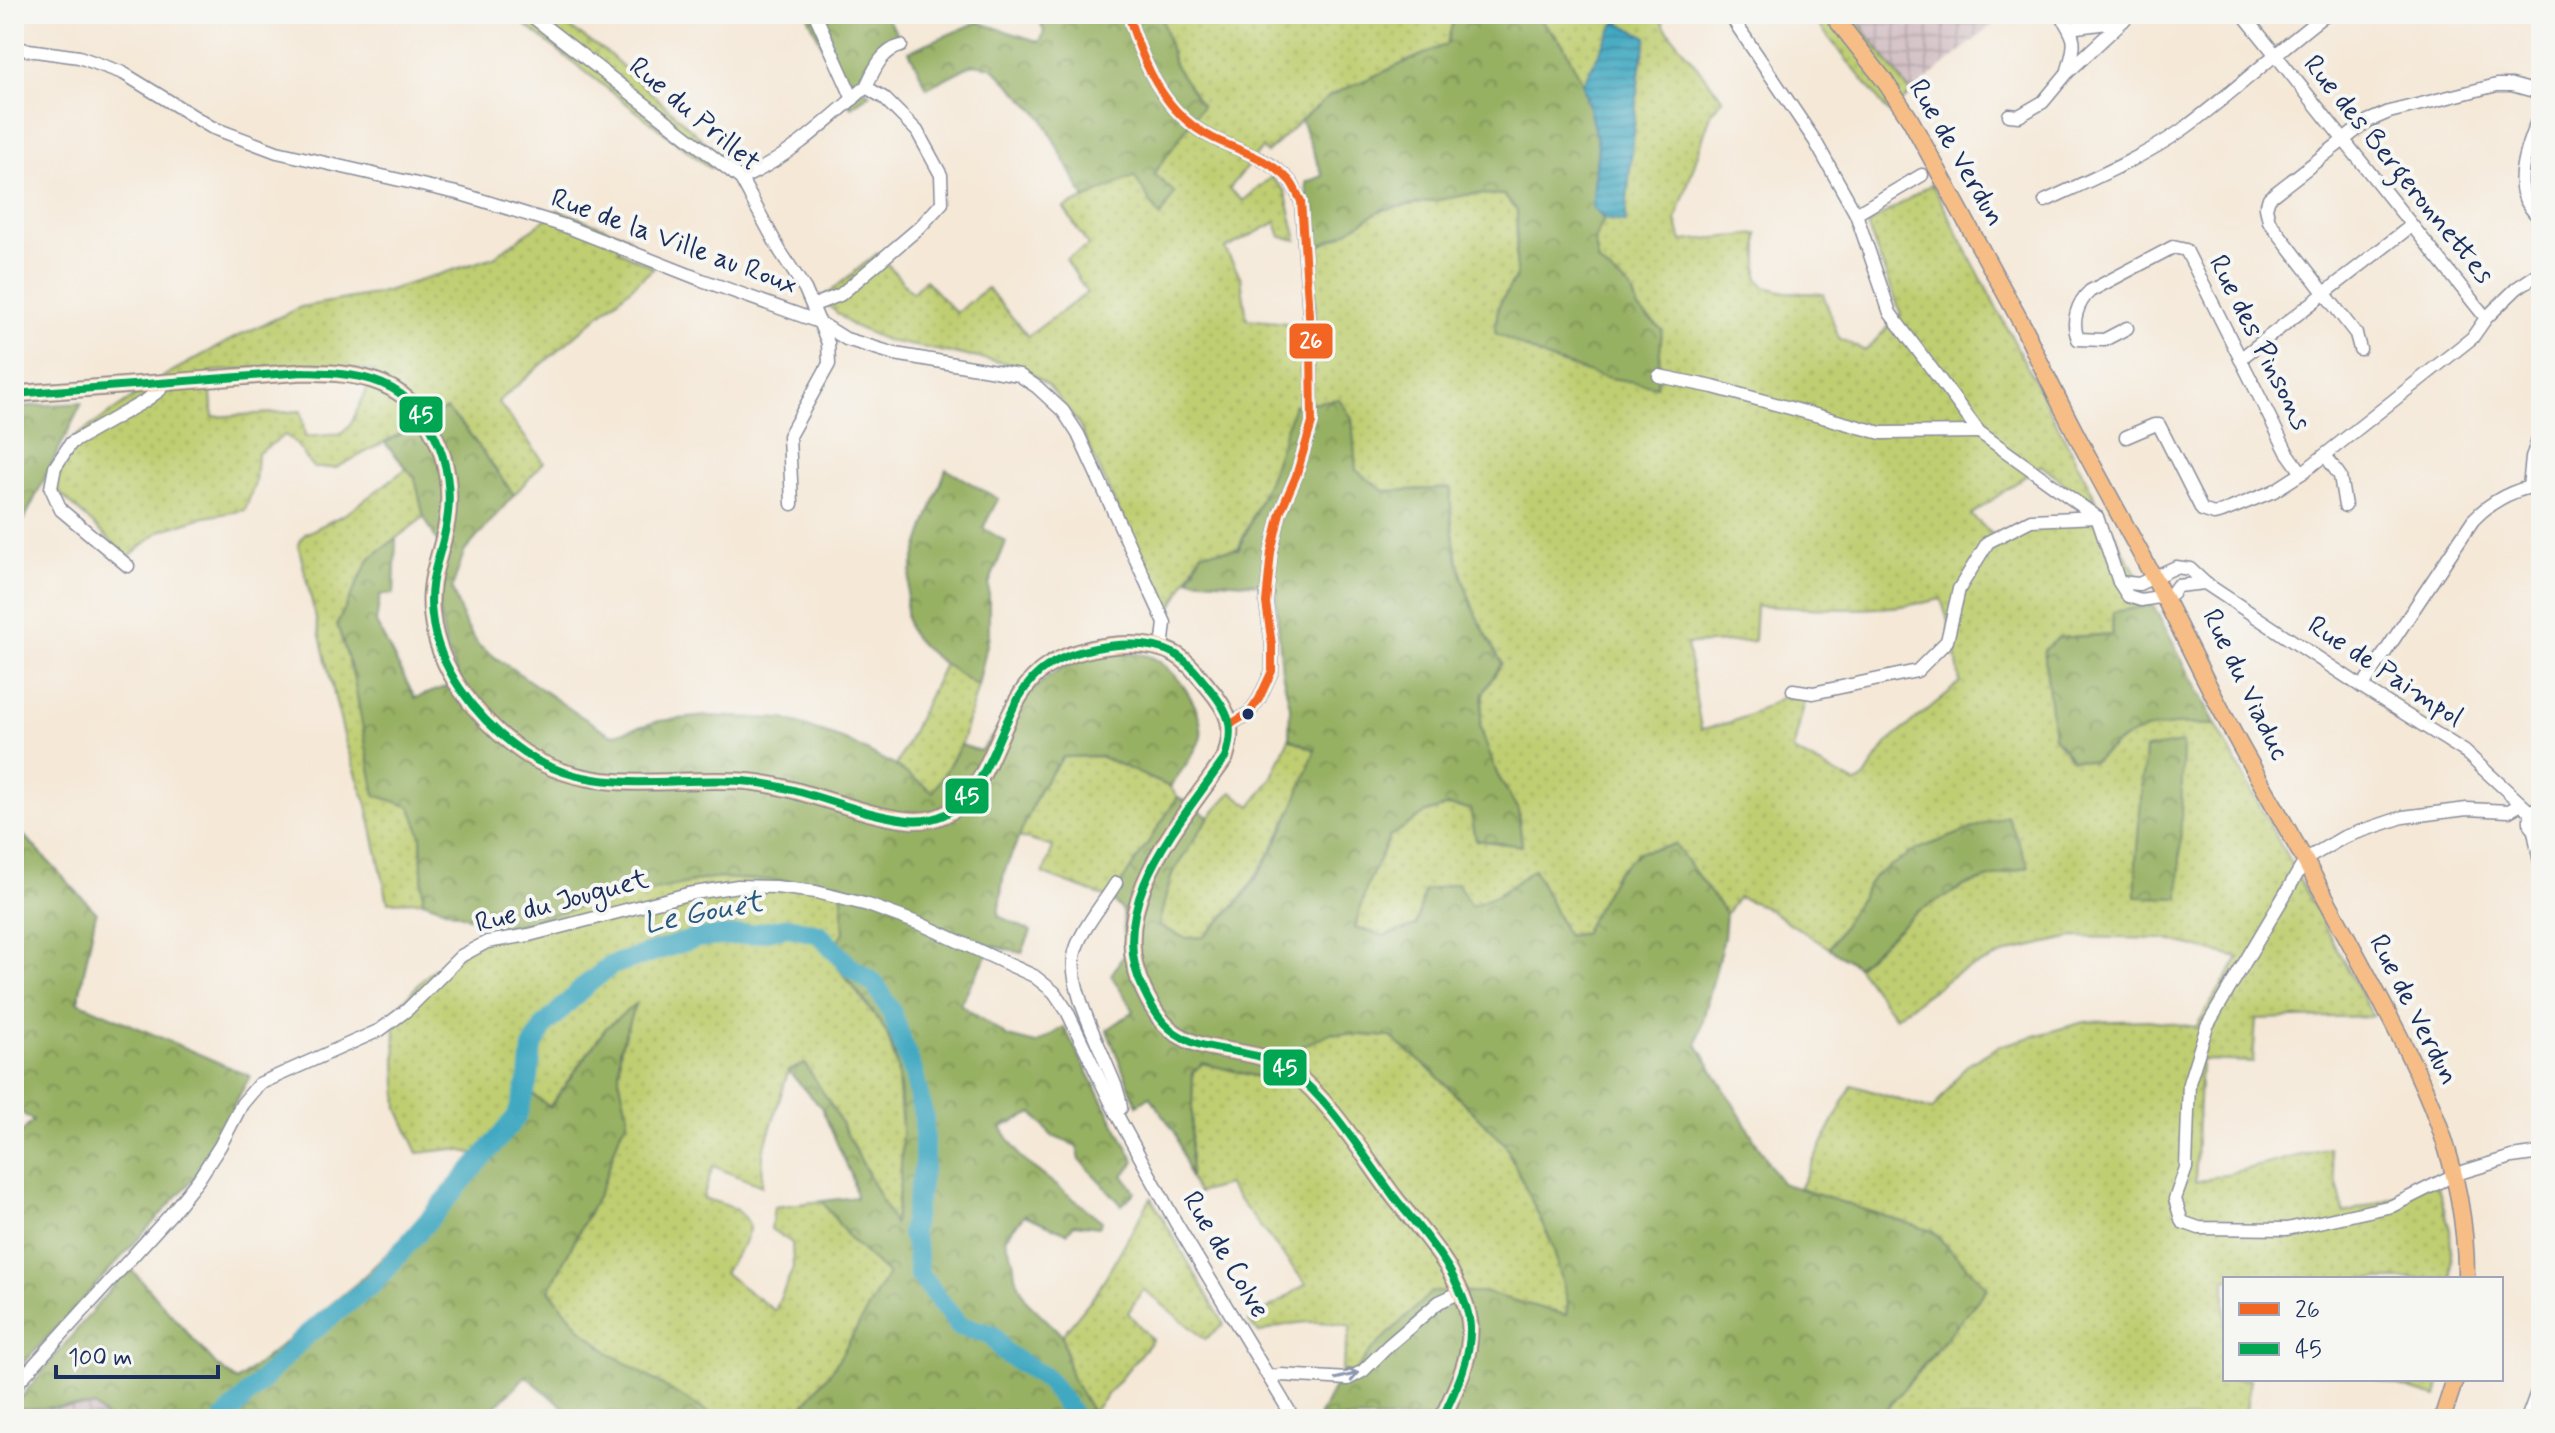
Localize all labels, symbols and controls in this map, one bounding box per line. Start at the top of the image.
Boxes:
street label: Rue des Bergeronnettes [2292,48,2502,294]
street label: Rue du Prillet [620,49,768,181]
street label: Rue de Verdun [1899,73,2013,233]
street label: Rue de la Ville au Roux [546,180,802,304]
street label: Rue des Pinsons [2199,249,2319,437]
line badge: 26 [1288,322,1334,360]
text: 26 [1300,328,1322,356]
line badge: 45 [398,395,444,434]
text: 45 [409,402,434,430]
street label: Rue du Viaduc [2192,603,2298,767]
street label: Rue de Paimpol [2300,608,2470,736]
unlabelled marker [1240,706,1256,722]
line badge: 45 [944,777,990,815]
text: 45 [955,783,980,811]
street label: Rue du Jouguet [471,861,654,945]
water label: Le Gouët [640,882,767,944]
street label: Rue de Verdun [2359,929,2467,1091]
line badge: 45 [1262,1048,1308,1087]
text: 45 [1273,1055,1298,1083]
street label: Rue de Colve [1173,1185,1277,1325]
legend [2223,1277,2503,1381]
text: 26 [2295,1295,2320,1326]
scale bar [56,1329,218,1379]
text: 45 [2295,1335,2322,1366]
text: 100 m [68,1343,132,1374]
one-way arrow [1333,1368,1359,1383]

